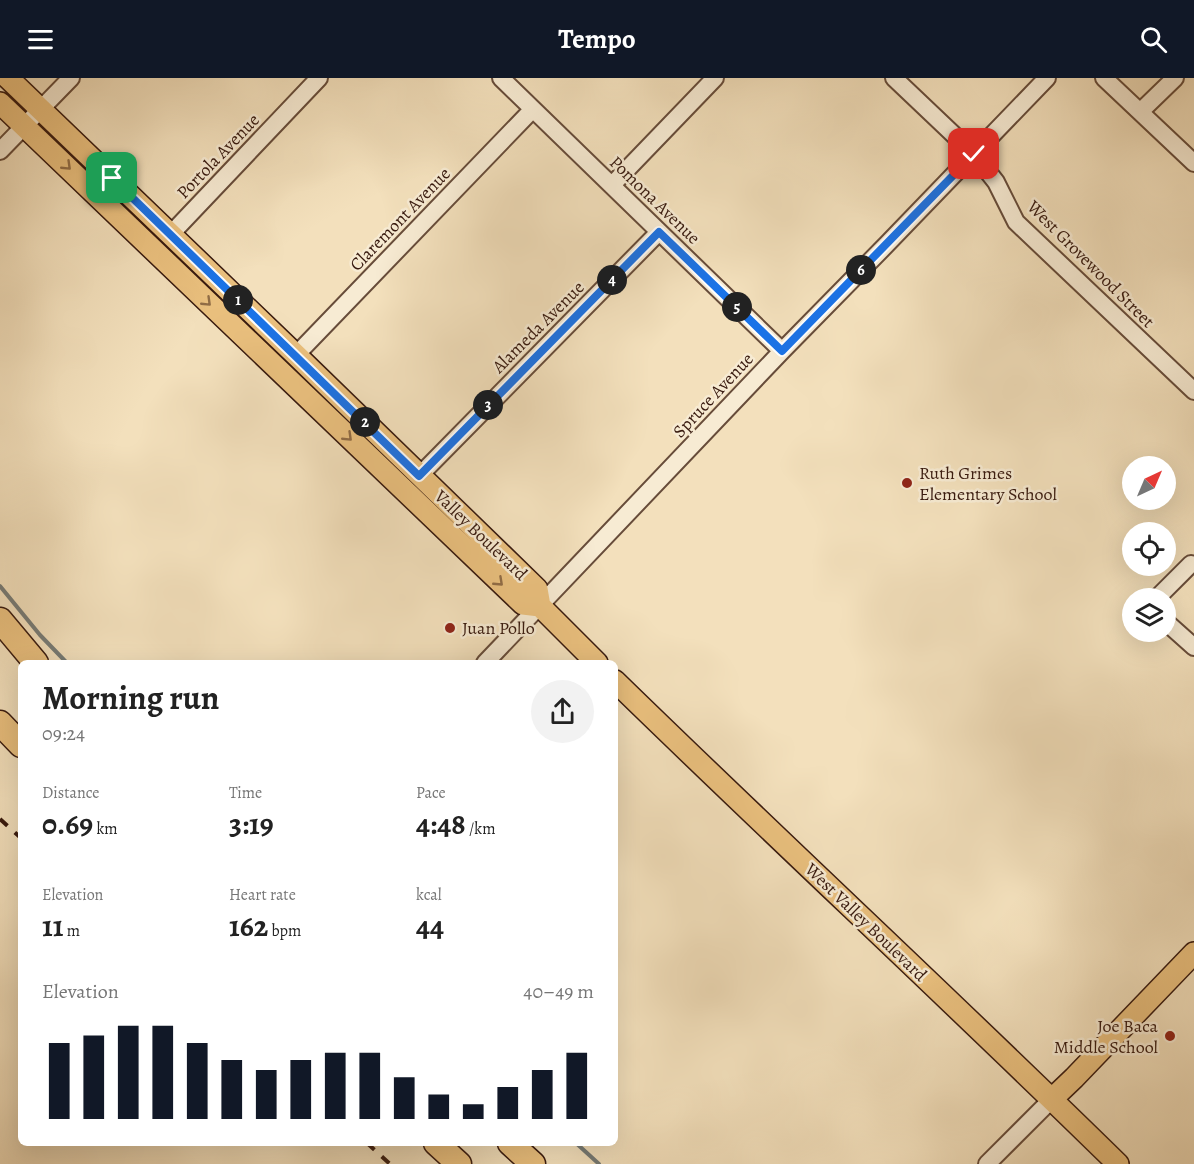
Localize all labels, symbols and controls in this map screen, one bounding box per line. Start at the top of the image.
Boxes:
text: Tempo [558,21,636,57]
icon: menu [24,23,57,56]
icon: search [1137,23,1170,56]
street label: Portola Avenue [171,108,265,204]
pin [948,128,999,179]
icon: check [957,137,990,170]
street label: Pomona Avenue [604,151,706,249]
pin [86,152,137,203]
one-way arrow [60,159,70,170]
icon: arrive [95,161,128,194]
street label: Claremont Avenue [344,162,456,276]
street label: West Grovewood Street [1021,194,1160,333]
pin: 6 [846,255,876,285]
text: 6 [857,259,865,281]
pin: 4 [597,265,627,295]
text: 4 [608,269,616,291]
street label: Alameda Avenue [486,276,589,379]
pin: 1 [223,285,253,315]
text: 1 [235,289,241,311]
pin: 5 [722,292,752,322]
one-way arrow [200,294,211,305]
text: 5 [734,296,740,318]
street label: Spruce Avenue [667,347,759,443]
pin: 3 [473,390,503,420]
text: 3 [485,394,491,416]
pin: 2 [350,407,380,437]
text: 2 [361,411,369,433]
one-way arrow [341,430,351,441]
north arrow [1122,456,1176,510]
map controls [1122,456,1176,642]
place label: Ruth Grimes Elementary School [919,461,1057,506]
marker: Ruth Grimes Elementary School [900,476,914,490]
street label: Valley Boulevard [429,484,533,586]
button: locate [1122,522,1176,576]
one-way arrow [493,575,503,586]
button: layers [1122,588,1176,642]
place label: Juan Pollo [462,616,535,640]
marker: Juan Pollo [443,621,457,635]
text: Morning run [42,675,219,720]
button: share [531,680,594,743]
text: 09:24 [42,720,85,747]
text: Distance [42,782,99,804]
text: Time [229,782,262,804]
text: Pace [416,782,446,804]
text: 0.69 [42,804,93,844]
text: 3:19 [229,804,274,844]
text: 4:48 [416,804,466,844]
text: km [93,818,118,840]
text: /km [466,818,495,840]
street label: West Valley Boulevard [799,857,932,987]
text: Elevation [42,884,103,906]
text: Heart rate [229,884,296,906]
text: kcal [416,884,442,906]
text: 11 [42,906,63,946]
text: 162 [229,906,268,946]
text: 44 [416,906,444,946]
text: m [63,920,80,942]
text: bpm [268,920,301,942]
text: Elevation [42,978,119,1005]
text: 40–49 m [523,978,594,1005]
place label: Joe Baca Middle School [1054,1014,1159,1059]
marker: Joe Baca Middle School [1163,1029,1177,1043]

